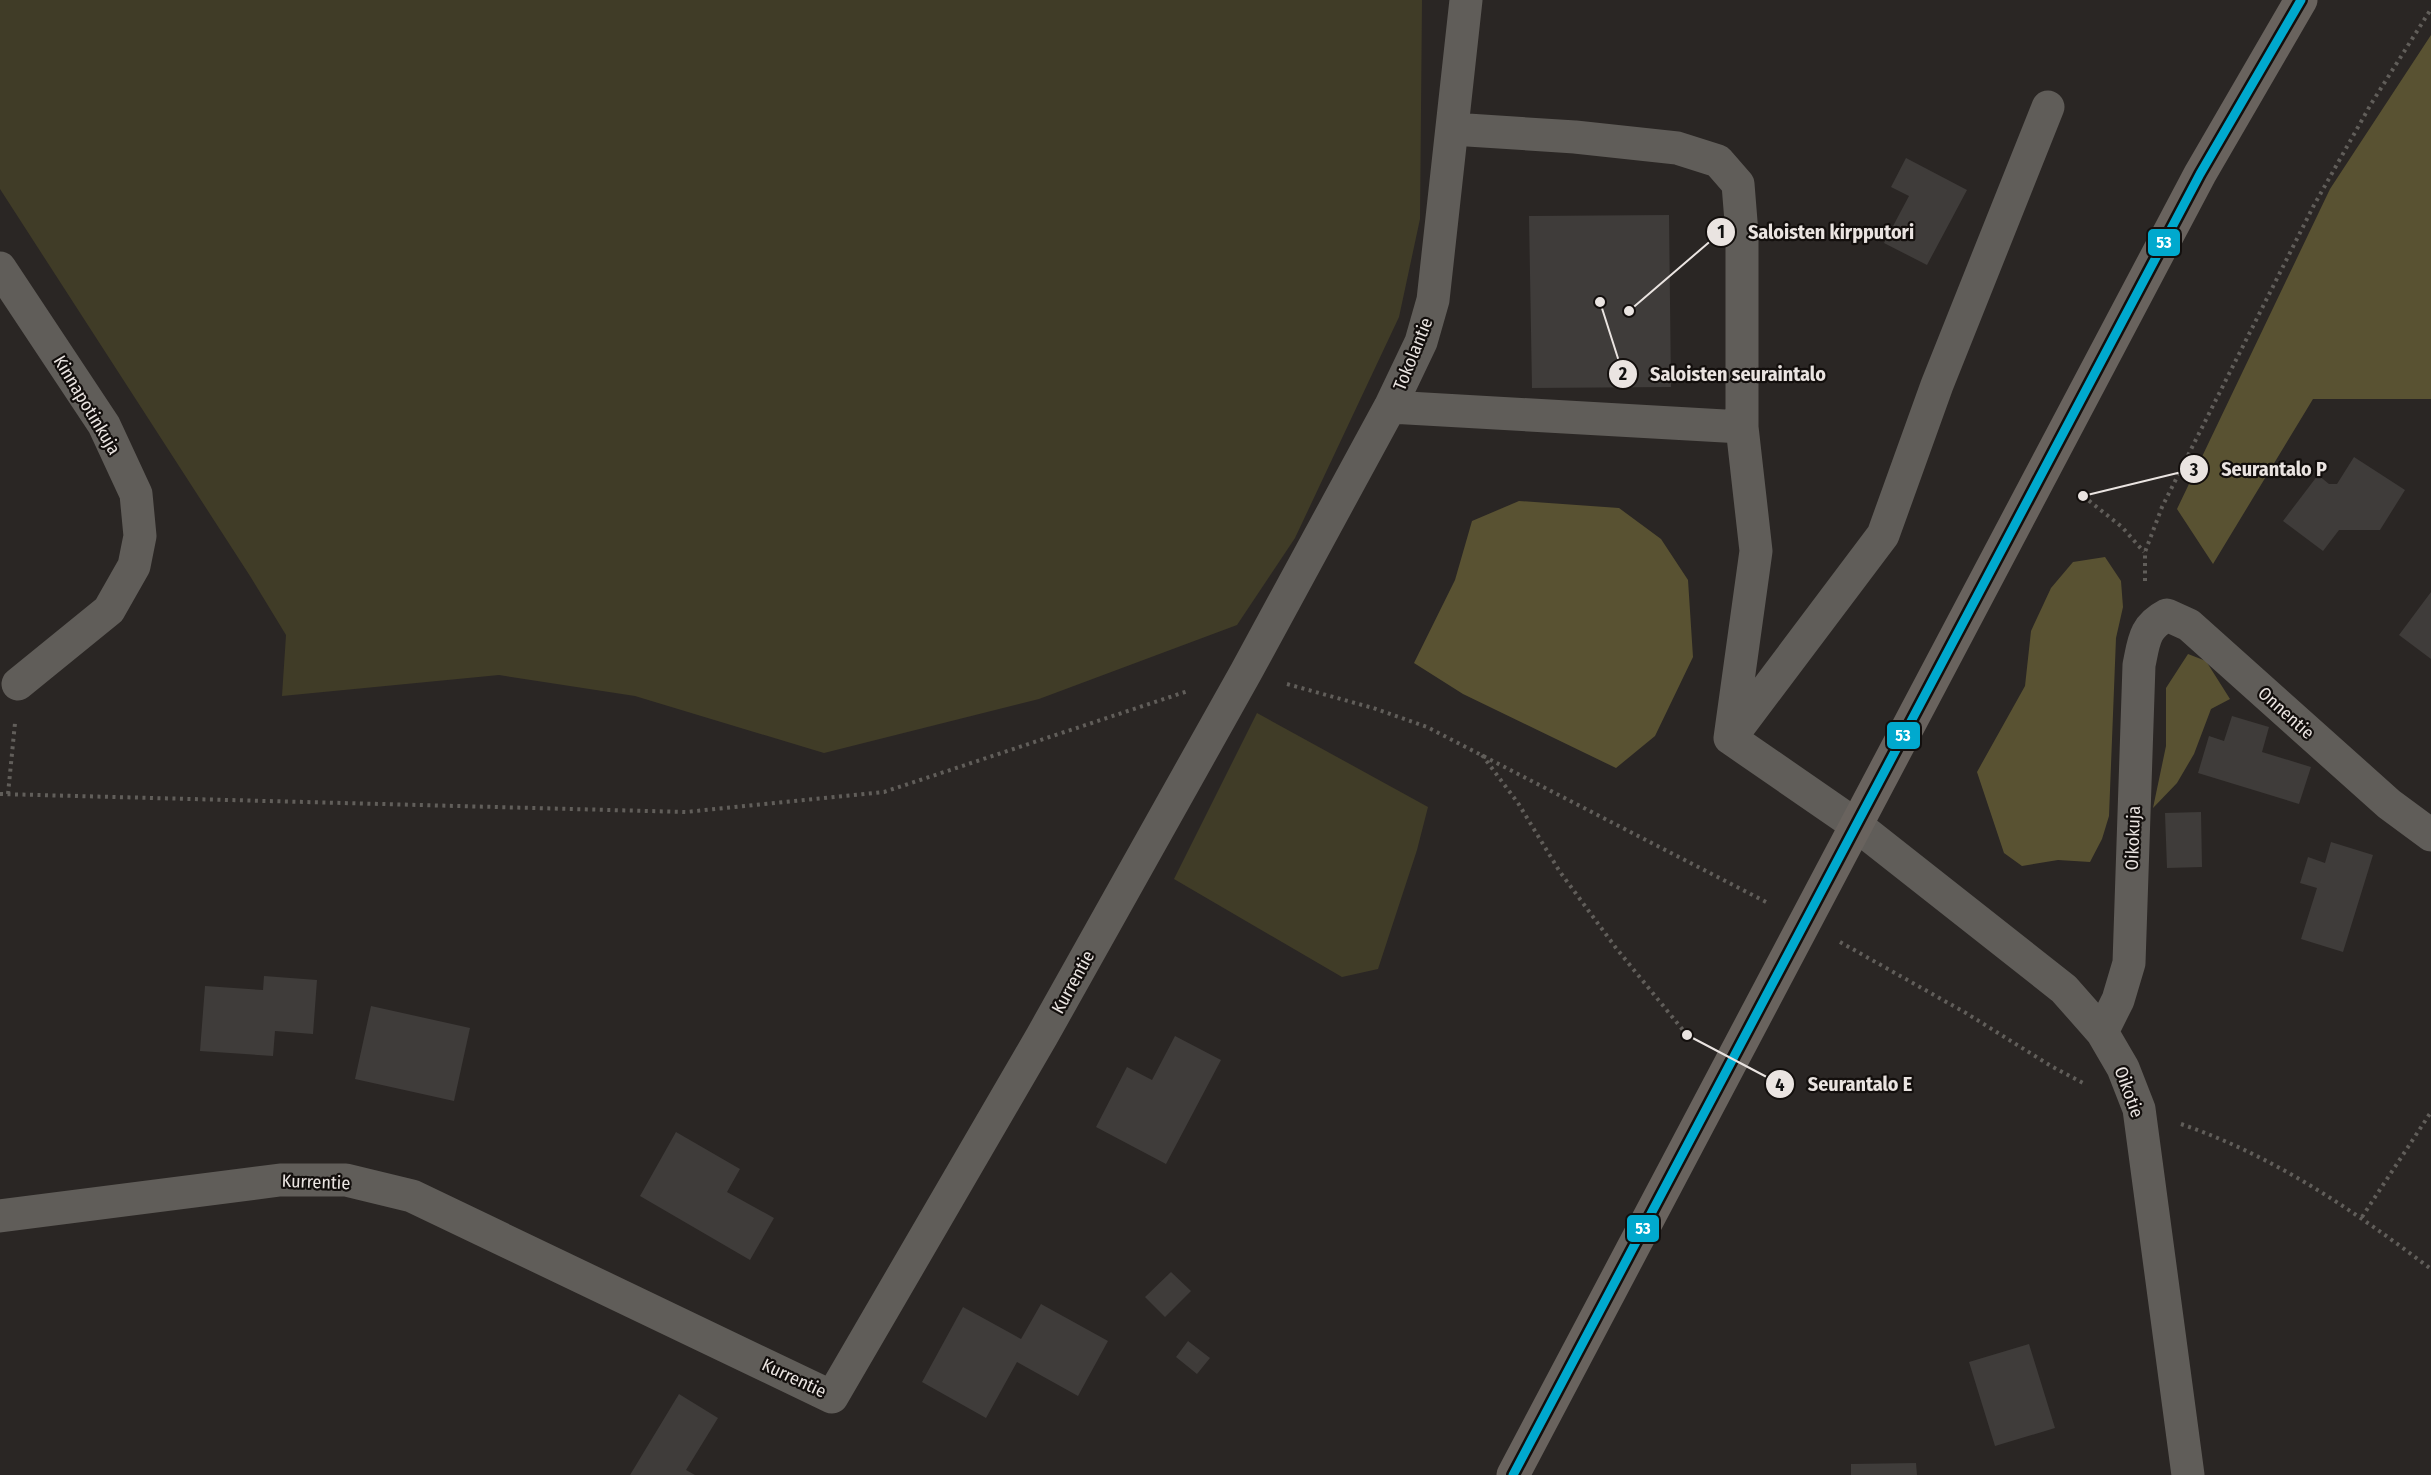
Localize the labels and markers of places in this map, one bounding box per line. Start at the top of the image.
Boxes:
callout: Saloisten kirpputori [1706,213,1926,251]
callout: Saloisten seuraintalo [1608,355,1838,393]
callout: Seurantalo P [2179,450,2339,488]
callout: Seurantalo E [1765,1065,1924,1103]

